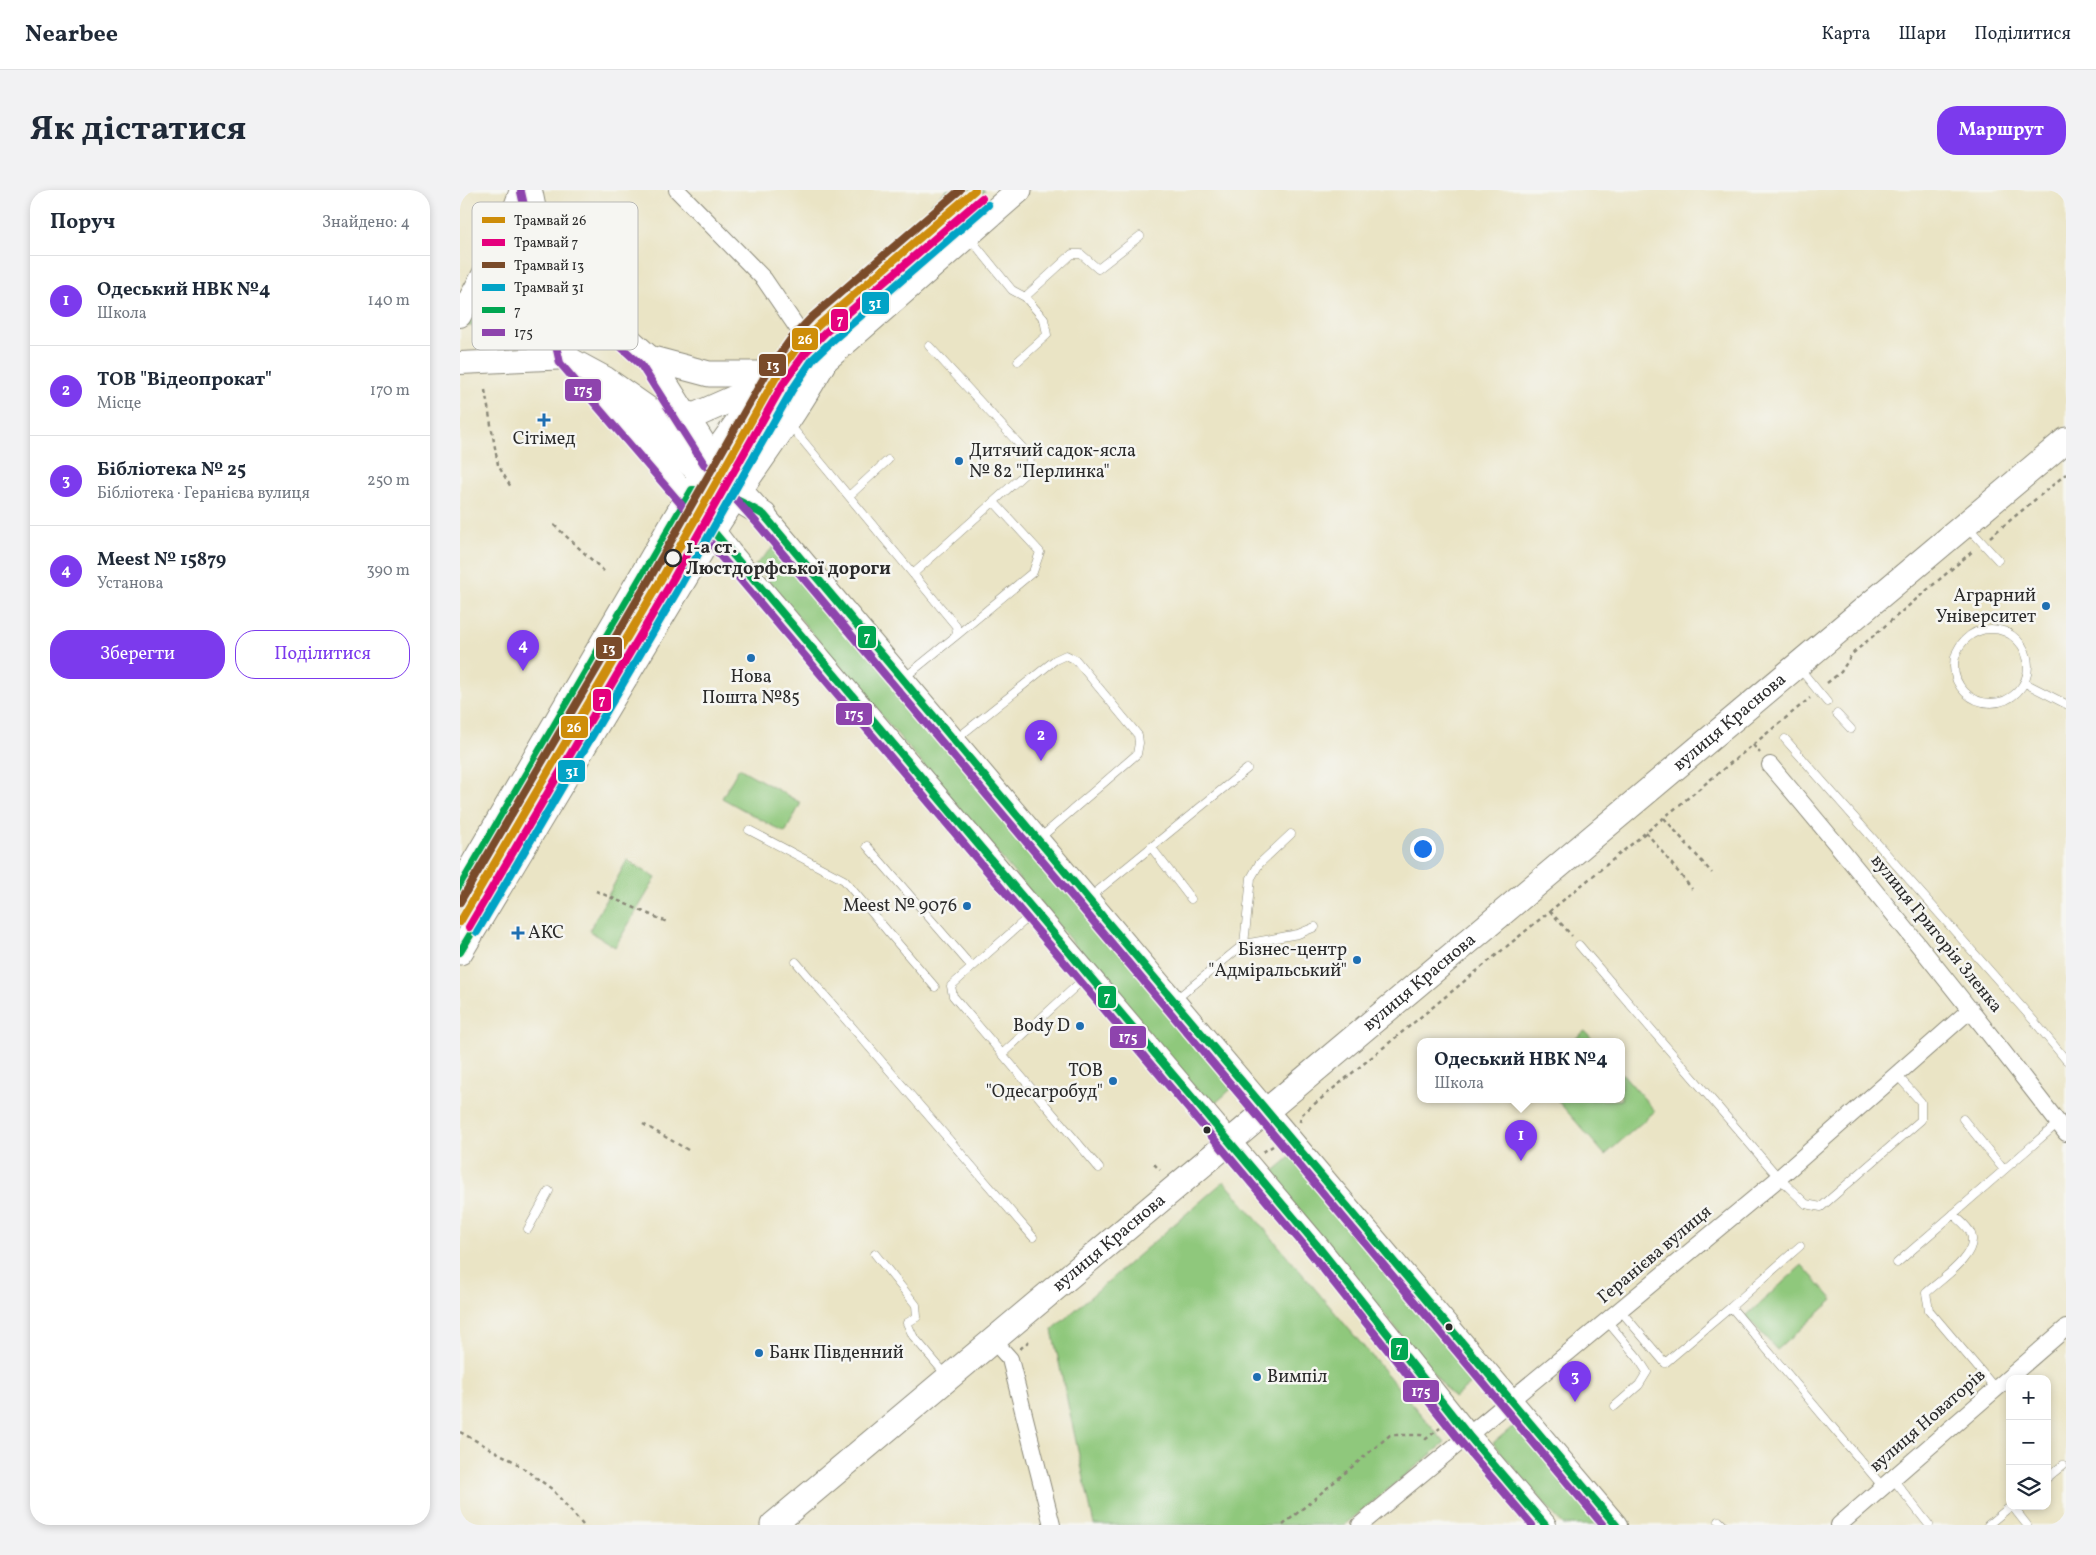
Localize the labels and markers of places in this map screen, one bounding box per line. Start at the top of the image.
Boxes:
marker: Сітімед [538,414,550,426]
place label: Сітімед [513,427,575,452]
place label: Дитячий садок-ясла № 82 "Перлинка" [969,439,1136,485]
marker: Дитячий садок-ясла № 82 "Перлинка" [953,455,965,467]
place label: 1-а ст. Люстдорфської дороги [686,536,891,582]
marker: 1-а ст. Люстдорфської дороги [664,549,682,567]
place label: Аграрний Університет [1936,584,2036,630]
marker: Аграрний Університет [2040,600,2052,612]
pin: 4 [507,630,539,671]
marker: Нова Пошта №85 [745,652,757,664]
place label: Нова Пошта №85 [702,665,800,711]
pin: 2 [1025,720,1057,761]
place label: Meest № 9076 [843,894,957,919]
marker: Meest № 9076 [961,900,973,912]
place label: АКС [528,921,564,946]
marker: АКС [512,927,524,939]
place label: Бізнес-центр "Адміральський" [1208,938,1347,984]
marker: Бізнес-центр "Адміральський" [1351,954,1363,966]
place label: Body D [1013,1014,1070,1039]
marker: Body D [1074,1020,1086,1032]
place label: ТОВ "Одесагробуд" [986,1059,1103,1105]
marker: ТОВ "Одесагробуд" [1107,1075,1119,1087]
pin: 1 [1505,1120,1537,1161]
unlabelled marker [1202,1125,1212,1135]
unlabelled marker [1444,1322,1454,1332]
place label: Банк Південний [769,1341,904,1366]
marker: Банк Південний [753,1347,765,1359]
pin: 3 [1559,1361,1591,1402]
place label: Вимпіл [1267,1365,1327,1390]
marker: Вимпіл [1251,1371,1263,1383]

